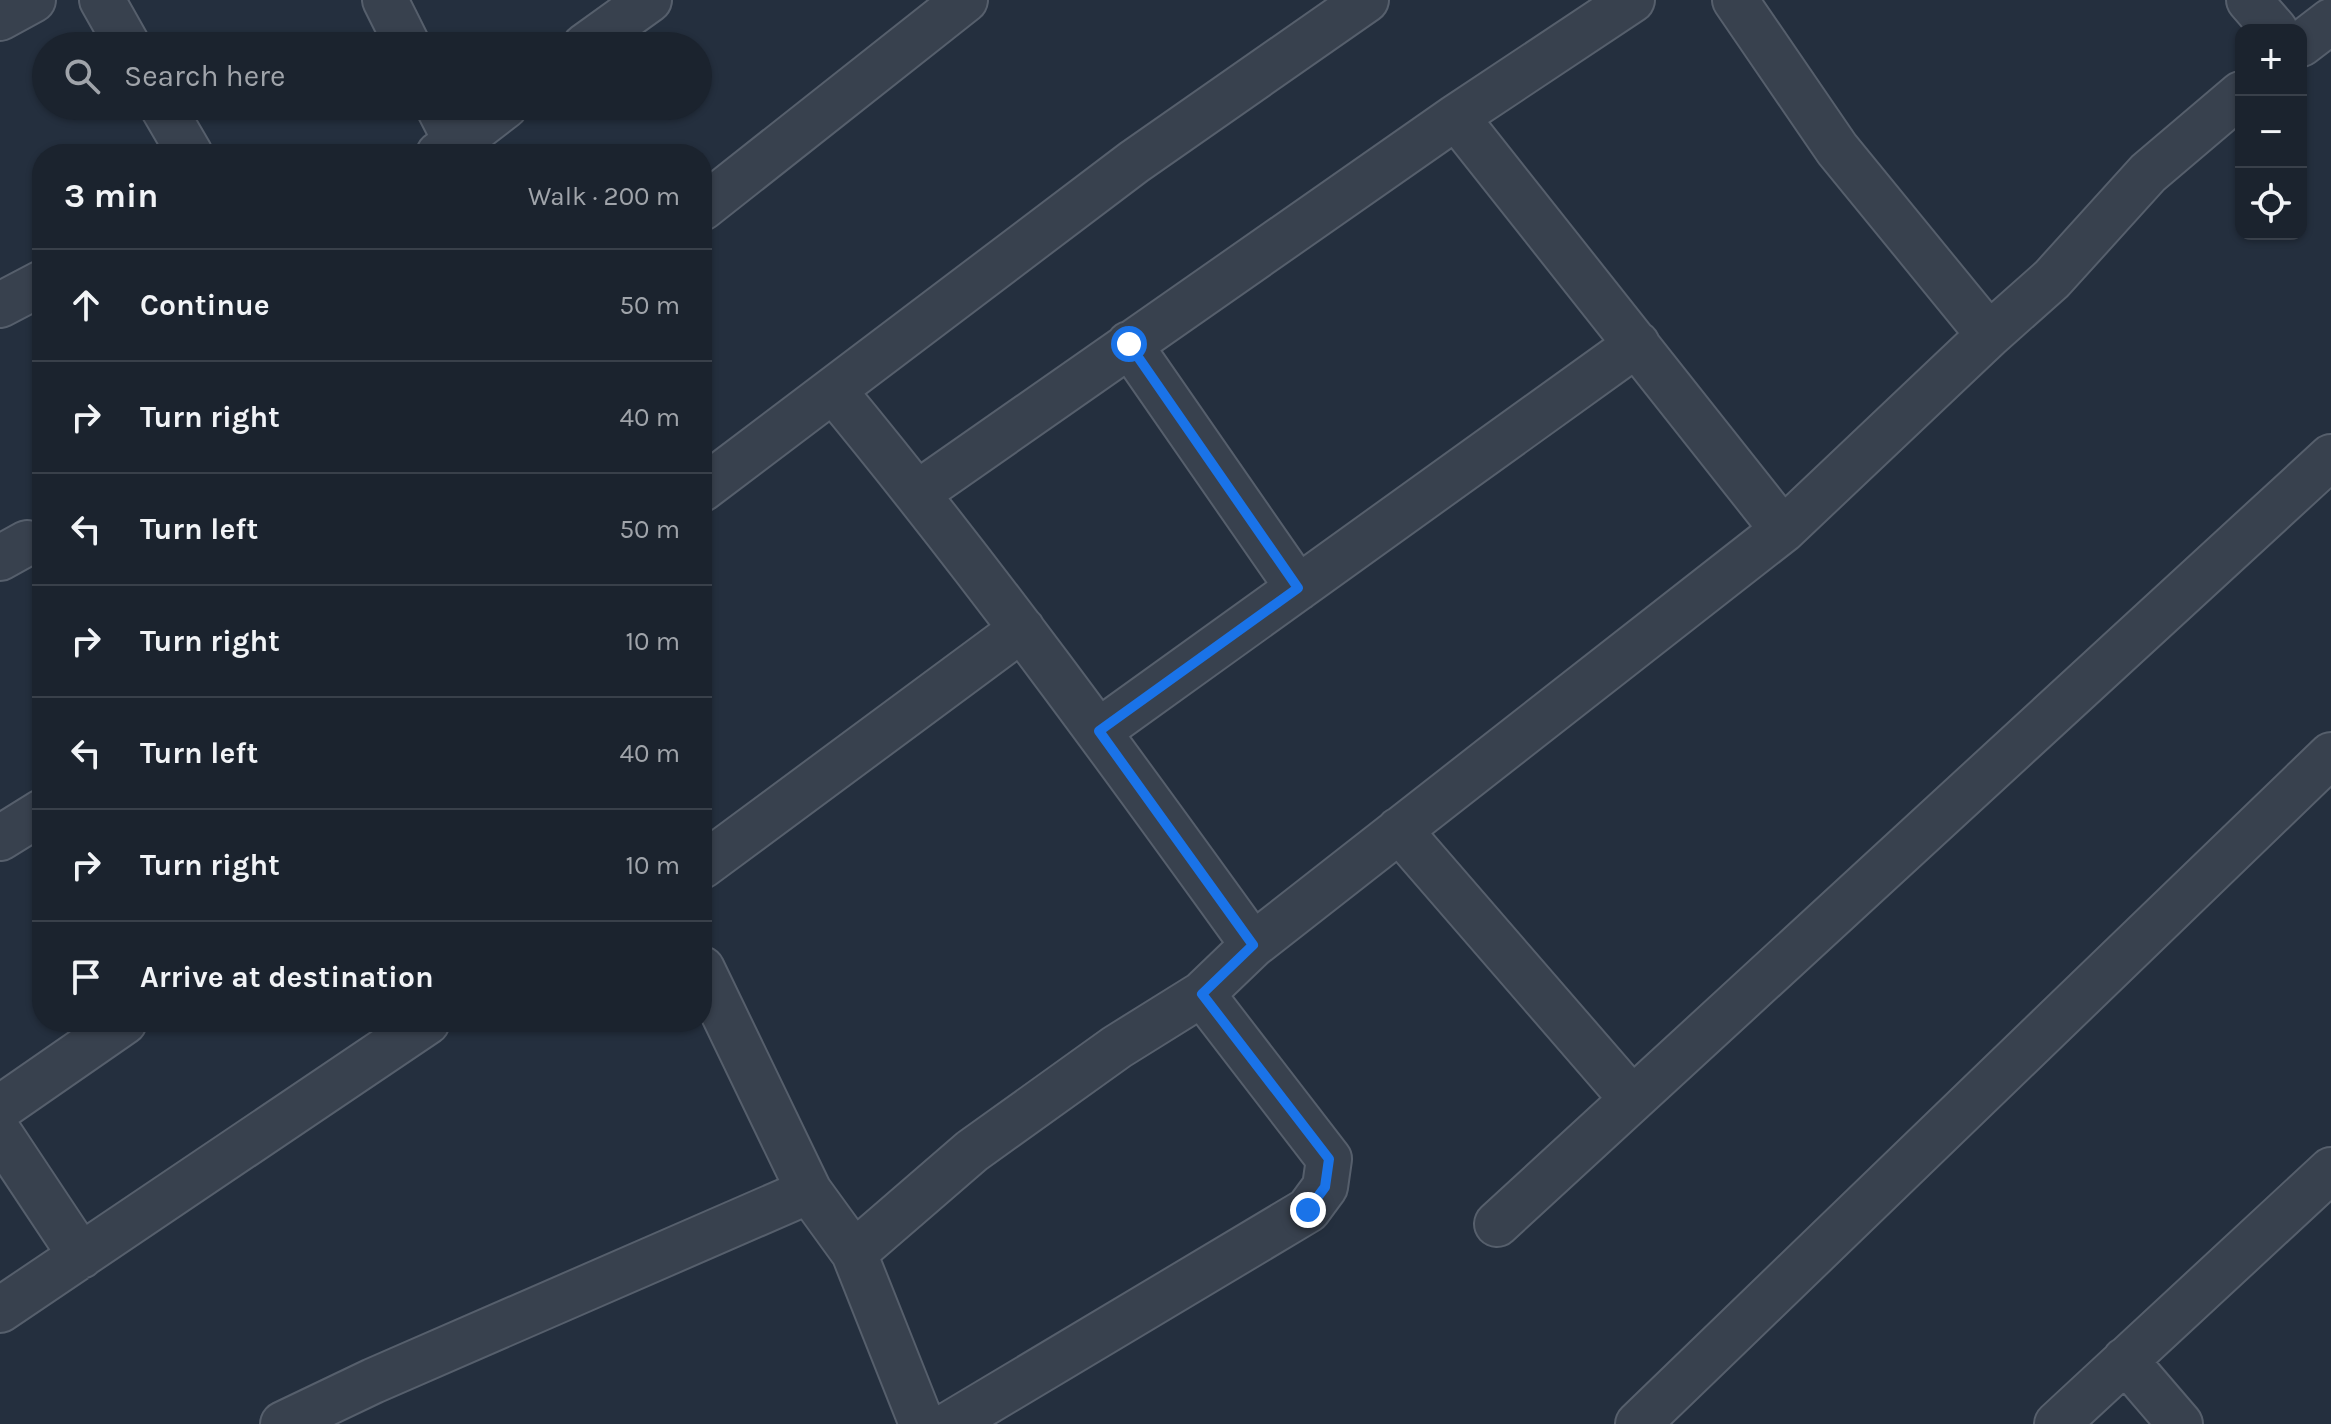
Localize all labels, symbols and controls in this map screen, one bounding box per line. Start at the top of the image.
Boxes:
map controls [2235,24,2307,240]
button: + [2235,24,2307,96]
search box [32,32,712,120]
icon: search [60,54,104,98]
text: Search here [124,58,285,94]
button: − [2235,96,2307,168]
button: locate [2235,168,2307,240]
text: 3 min [64,176,158,216]
text: Walk · 200 m [528,181,680,212]
icon: ahead [64,283,108,327]
text: Continue [140,287,270,323]
text: 50 m [619,290,680,321]
route start [1111,326,1147,362]
icon: right [64,395,108,439]
text: Turn right [140,399,280,435]
text: 40 m [620,402,680,433]
icon: left [64,507,108,551]
text: Turn left [140,511,258,547]
text: 50 m [619,514,680,545]
icon: right [64,619,108,663]
text: Turn right [140,623,280,659]
text: 10 m [625,626,680,657]
icon: left [64,731,108,775]
text: Turn left [140,735,258,771]
text: 40 m [620,738,680,769]
icon: right [64,843,108,887]
text: Turn right [140,847,280,883]
text: 10 m [625,850,680,881]
icon: arrive [64,955,108,999]
text: Arrive at destination [140,959,434,995]
route end [1290,1192,1326,1228]

